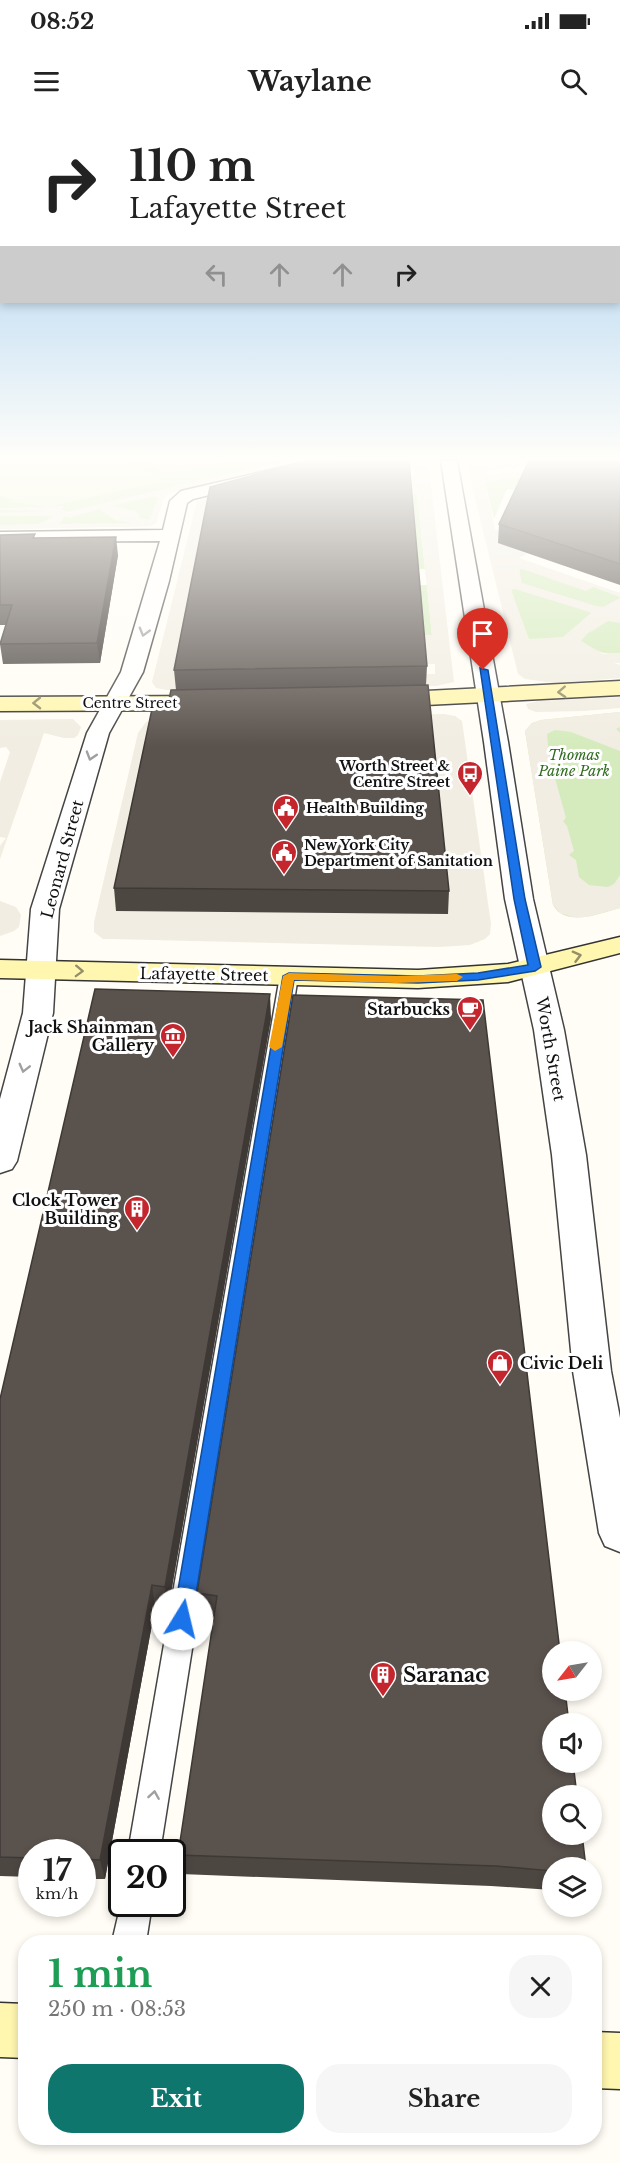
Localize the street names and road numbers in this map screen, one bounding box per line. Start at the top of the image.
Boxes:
street label: Centre Street [83,694,178,712]
street label: Leonard Street [37,797,87,921]
street label: Lafayette Street [139,963,269,985]
street label: Worth Street [532,994,570,1103]

